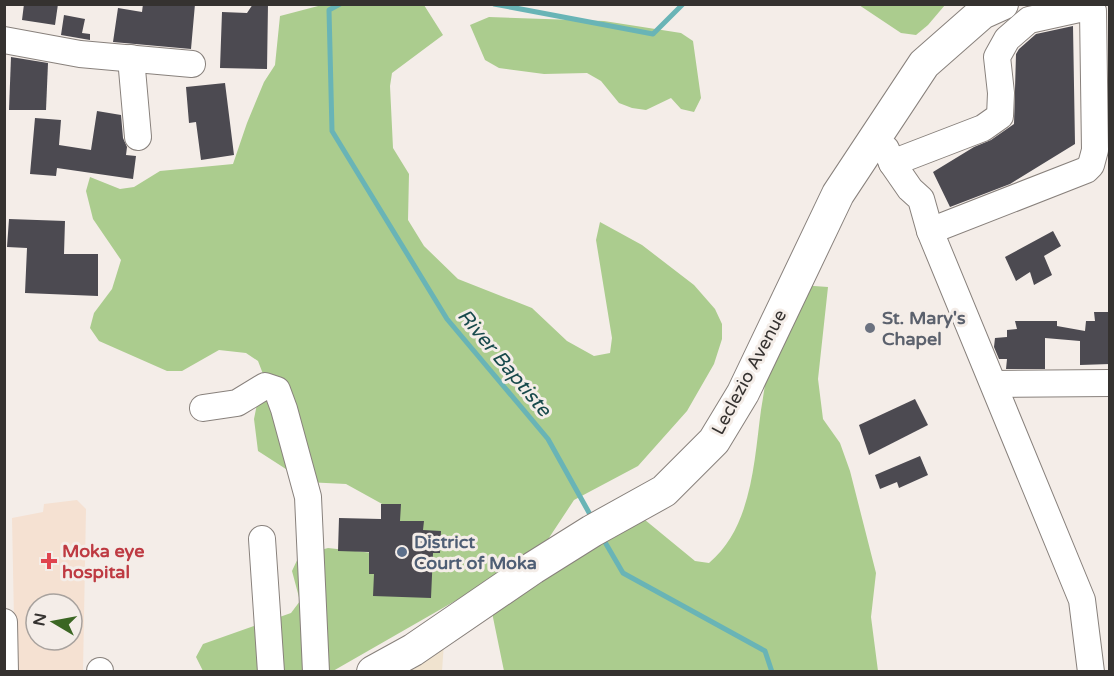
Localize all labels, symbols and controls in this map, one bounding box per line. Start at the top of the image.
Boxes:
water label: River Baptiste [452,305,557,423]
street label: Leclezio Avenue [707,306,791,438]
place label: St. Mary's Chapel [882,307,966,350]
marker: St. Mary's Chapel [863,321,877,335]
place label: District Court of Moka [414,531,537,574]
place label: Moka eye hospital [62,540,144,583]
marker: District Court of Moka [395,545,409,559]
marker: Moka eye hospital [40,552,58,570]
north arrow [24,592,84,652]
text: N [29,612,51,628]

